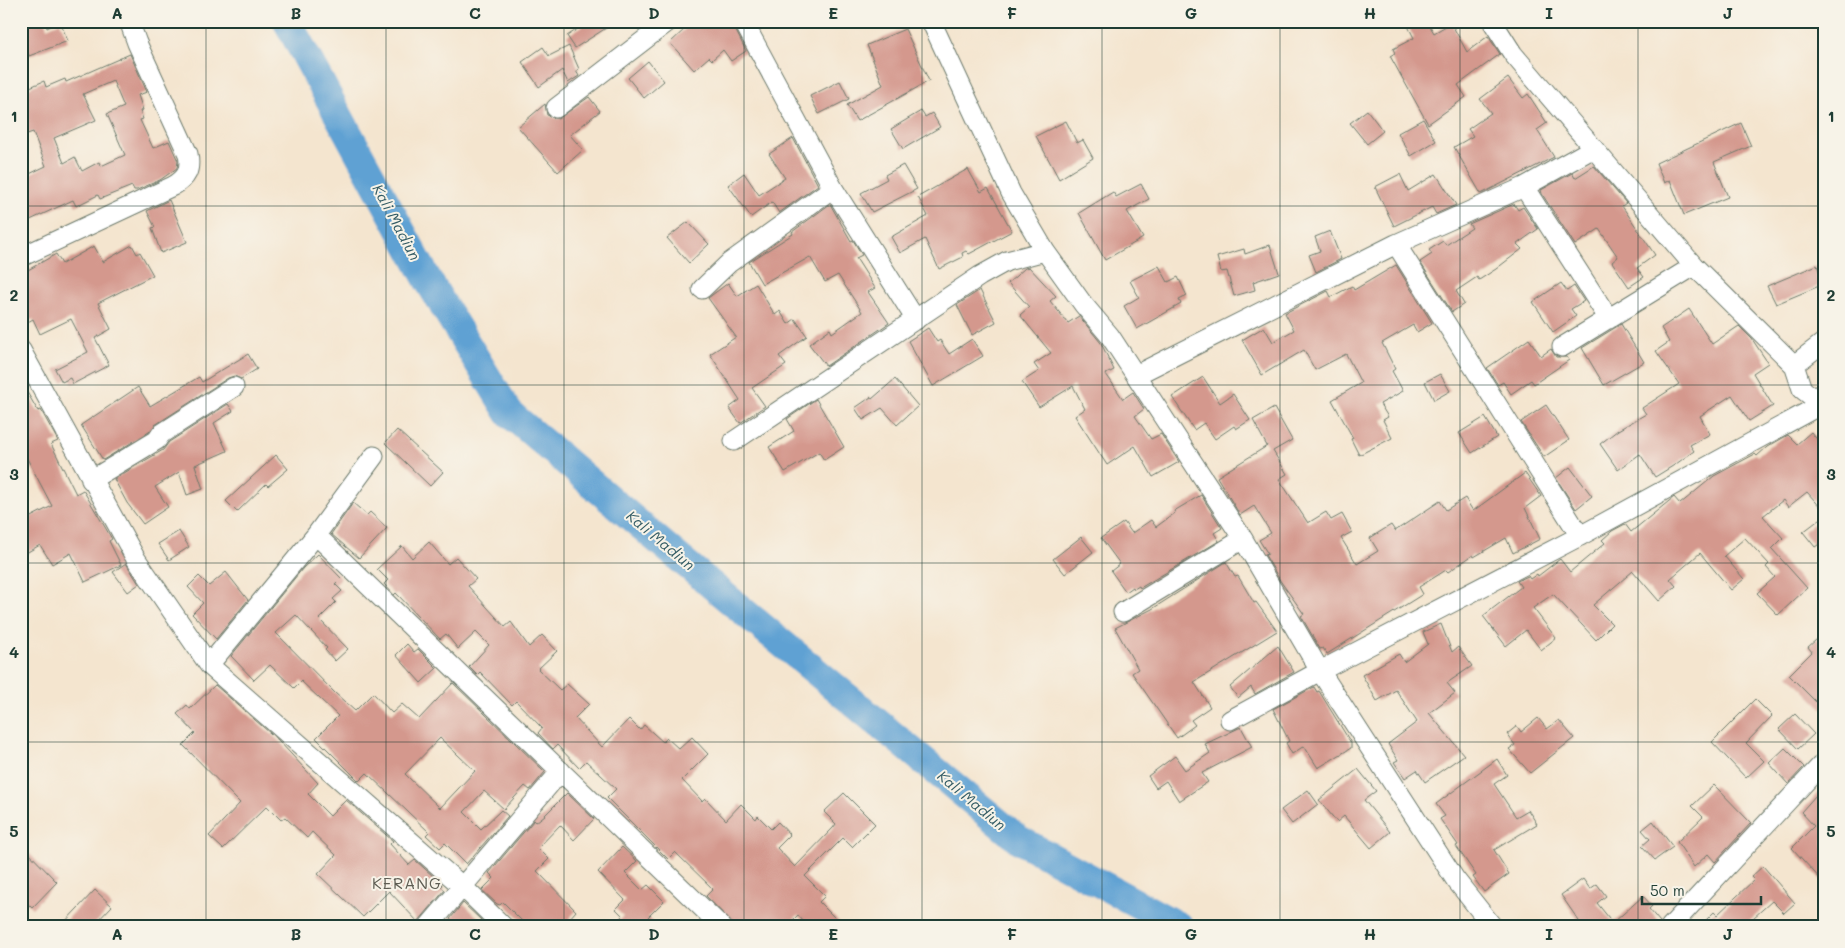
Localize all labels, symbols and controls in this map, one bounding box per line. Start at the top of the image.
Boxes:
text: A [111,2,123,23]
text: B [291,2,301,23]
text: C [469,2,481,23]
text: D [648,2,660,23]
text: E [828,2,838,23]
text: F [1007,2,1017,23]
text: G [1185,2,1197,23]
text: H [1364,2,1376,23]
text: I [1545,2,1553,23]
text: J [1723,2,1733,23]
text: 1 [10,105,18,126]
text: 1 [1827,105,1835,126]
water label: Kali Madiun [369,180,425,264]
text: 2 [10,284,19,305]
text: 2 [1827,284,1836,305]
text: 3 [9,463,19,484]
text: 3 [1826,463,1836,484]
water label: Kali Madiun [623,505,699,575]
text: 4 [9,641,19,662]
text: 4 [1826,641,1836,662]
water label: Kali Madiun [934,765,1010,835]
text: 5 [9,820,19,841]
text: 5 [1826,820,1836,841]
district label: KERANG [372,872,442,893]
scale bar [1642,873,1761,905]
text: 50 m [1650,880,1685,900]
text: A [111,923,123,944]
text: B [291,923,301,944]
text: C [469,923,481,944]
text: D [648,923,660,944]
text: E [828,923,838,944]
text: F [1007,923,1017,944]
text: G [1185,923,1197,944]
text: H [1364,923,1376,944]
text: I [1545,923,1553,944]
text: J [1723,923,1733,944]

